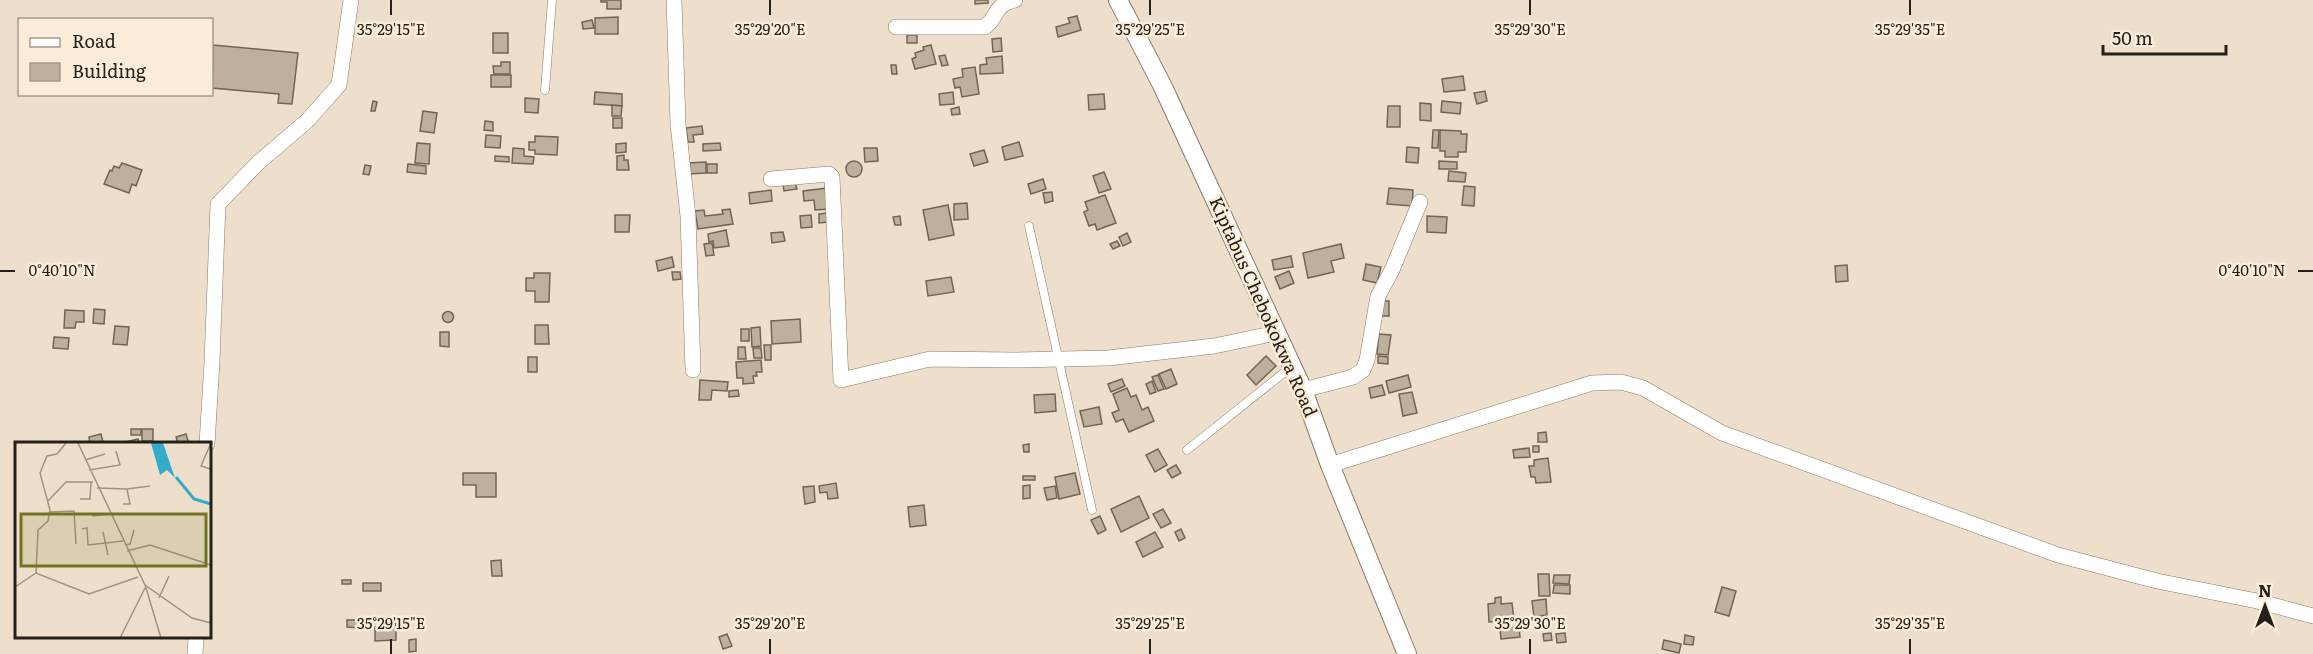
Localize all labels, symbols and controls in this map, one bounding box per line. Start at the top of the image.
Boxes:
text: 35°29'15"E [357,17,425,40]
text: 35°29'20"E [734,17,806,40]
text: 35°29'25"E [1115,17,1185,40]
text: 35°29'30"E [1494,17,1566,40]
text: 35°29'35"E [1875,17,1945,40]
legend [18,18,213,96]
scale bar [2103,18,2226,56]
text: 50 m [2112,24,2153,51]
text: Road [72,27,116,54]
text: Building [72,57,147,84]
street label: Kiptabus Chebokokwa Road [1203,192,1325,421]
text: 0°40'10"N [28,258,96,281]
text: 0°40'10"N [2218,258,2286,281]
inset map [15,442,212,639]
north arrow [2235,576,2295,636]
text: N [2258,578,2272,602]
text: 35°29'15"E [357,611,425,634]
text: 35°29'20"E [734,611,806,634]
text: 35°29'25"E [1115,611,1185,634]
text: 35°29'30"E [1494,611,1566,634]
text: 35°29'35"E [1875,611,1945,634]

